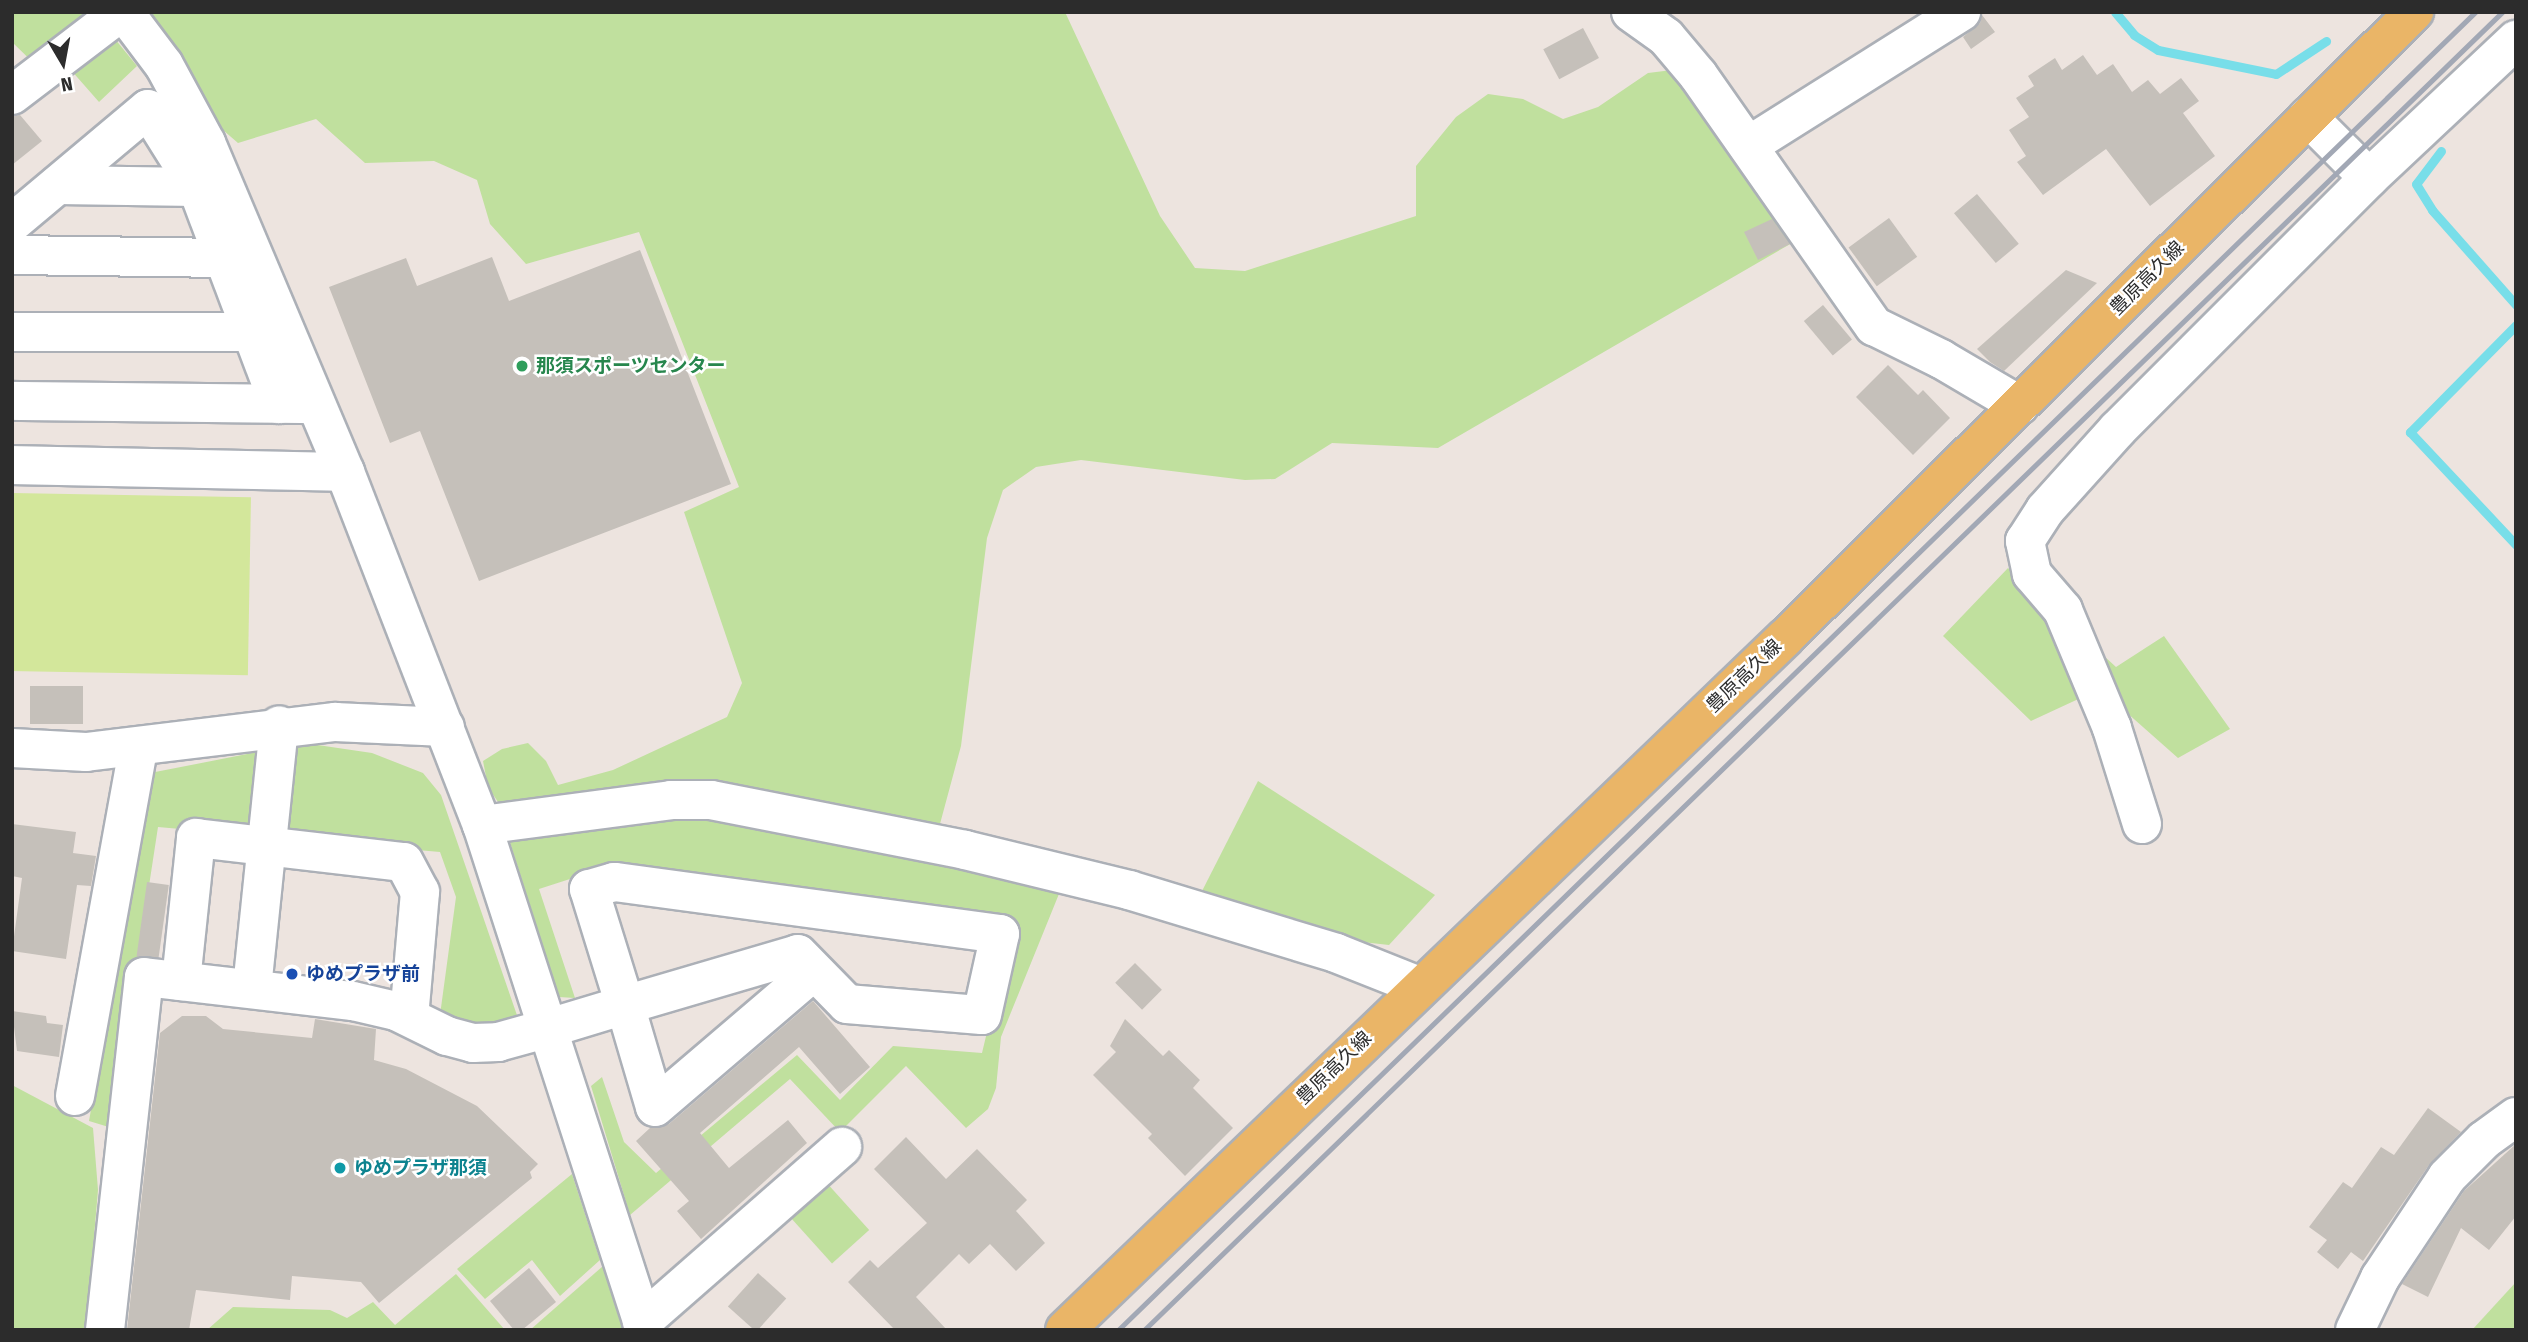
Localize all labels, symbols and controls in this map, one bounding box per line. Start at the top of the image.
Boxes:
north arrow [28,28,98,98]
text: N [59,72,74,96]
street label: 豊原高久線 [2105,236,2189,320]
place label: 那須スポーツセンター [536,355,726,377]
marker: 那須スポーツセンター [514,358,530,374]
street label: 豊原高久線 [1702,635,1786,717]
place label: ゆめプラザ前 [306,963,420,985]
marker: ゆめプラザ前 [284,966,300,982]
street label: 豊原高久線 [1292,1027,1376,1109]
place label: ゆめプラザ那須 [354,1157,487,1179]
marker: ゆめプラザ那須 [332,1160,348,1176]

